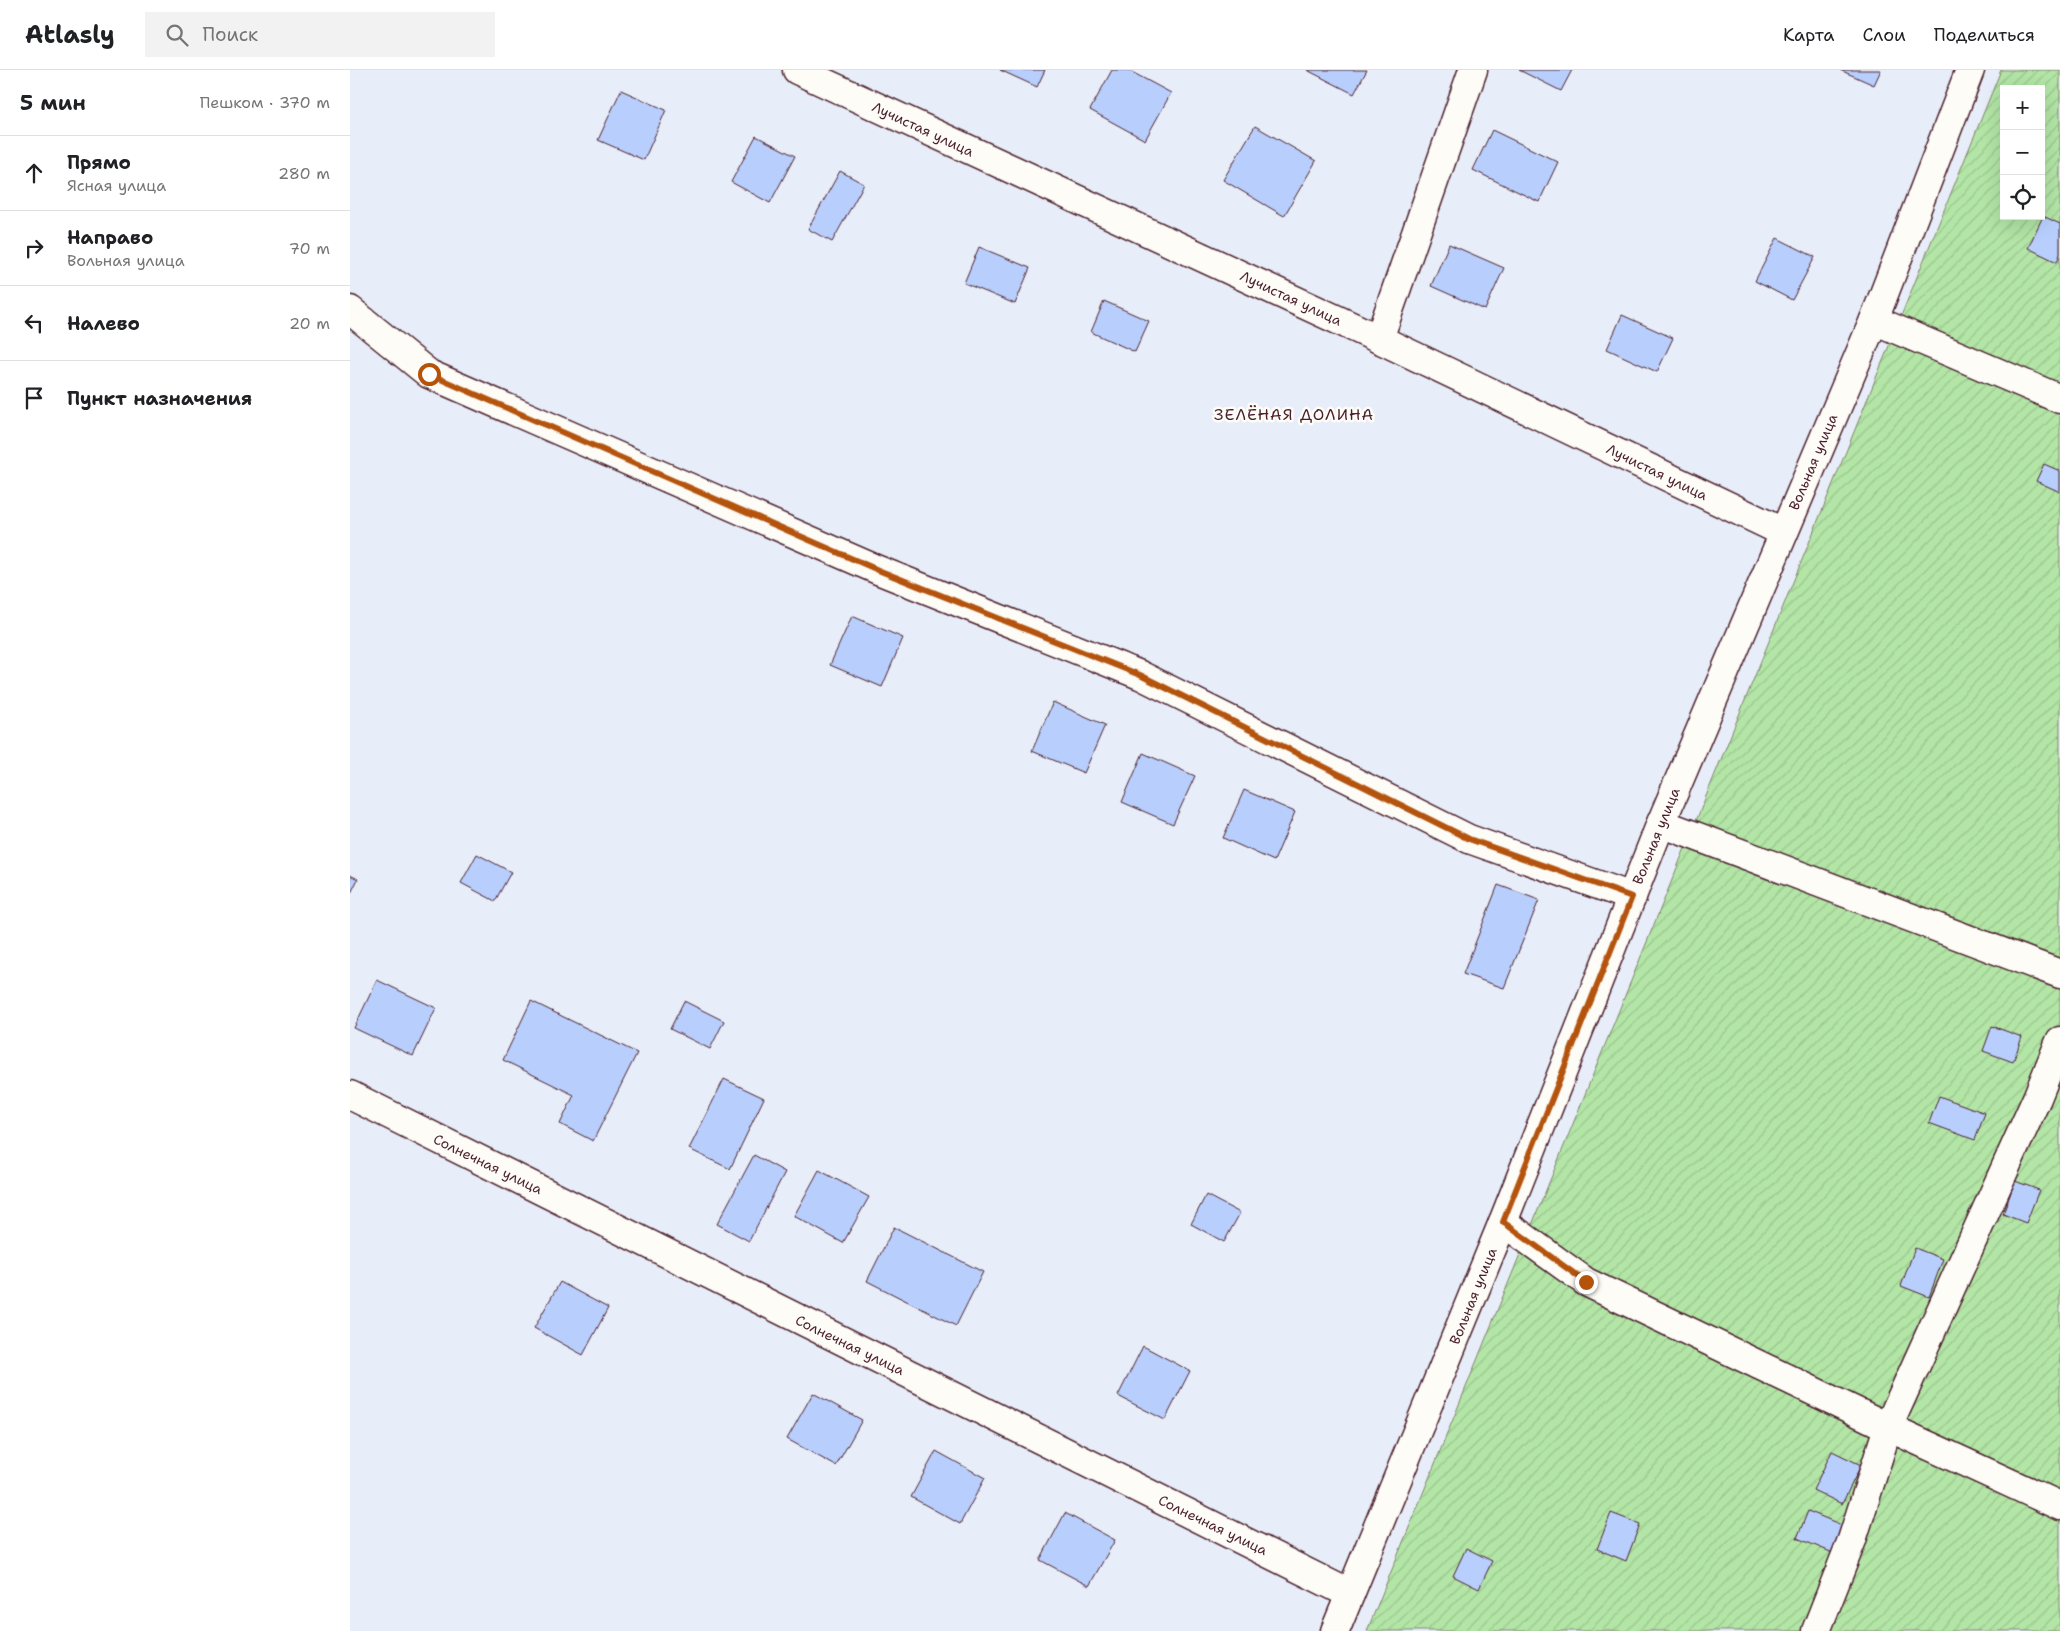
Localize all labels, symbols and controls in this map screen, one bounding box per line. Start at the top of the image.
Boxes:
search box [145,12,495,57]
text: Atlasly [25,19,115,51]
icon: search [163,21,191,49]
text: Поиск [203,22,258,47]
text: Карта [1783,23,1834,47]
text: Слои [1862,23,1906,47]
text: Поделиться [1934,23,2035,47]
map controls [2000,85,2045,220]
button: + [2000,85,2045,130]
text: 5 мин [20,89,86,117]
text: Пешком · 370 m [200,92,330,113]
street label: Лучистая улица [869,98,977,161]
button: − [2000,130,2045,175]
text: Прямо [67,150,131,175]
icon: ahead [20,159,48,187]
text: 280 m [278,163,330,184]
text: Ясная улица [67,175,166,196]
button: locate [2000,175,2045,220]
text: Направо [67,225,153,250]
icon: right [20,234,48,262]
text: 70 m [289,238,330,259]
text: Вольная улица [67,250,185,271]
street label: Лучистая улица [1237,267,1345,330]
icon: left [20,309,48,337]
text: Налево [67,311,140,336]
text: 20 m [289,313,330,334]
route start [418,363,441,386]
icon: arrive [20,384,48,412]
text: Пункт назначения [67,386,252,411]
district label: ЗЕЛЁНАЯ ДОЛИНА [1214,404,1374,425]
street label: Вольная улица [1785,411,1842,513]
street label: Лучистая улица [1604,440,1711,504]
street label: Вольная улица [1628,785,1684,887]
street label: Солнечная улица [430,1130,546,1198]
street label: Вольная улица [1445,1245,1501,1347]
route end [1575,1271,1598,1294]
street label: Солнечная улица [792,1311,908,1379]
street label: Солнечная улица [1155,1491,1271,1559]

